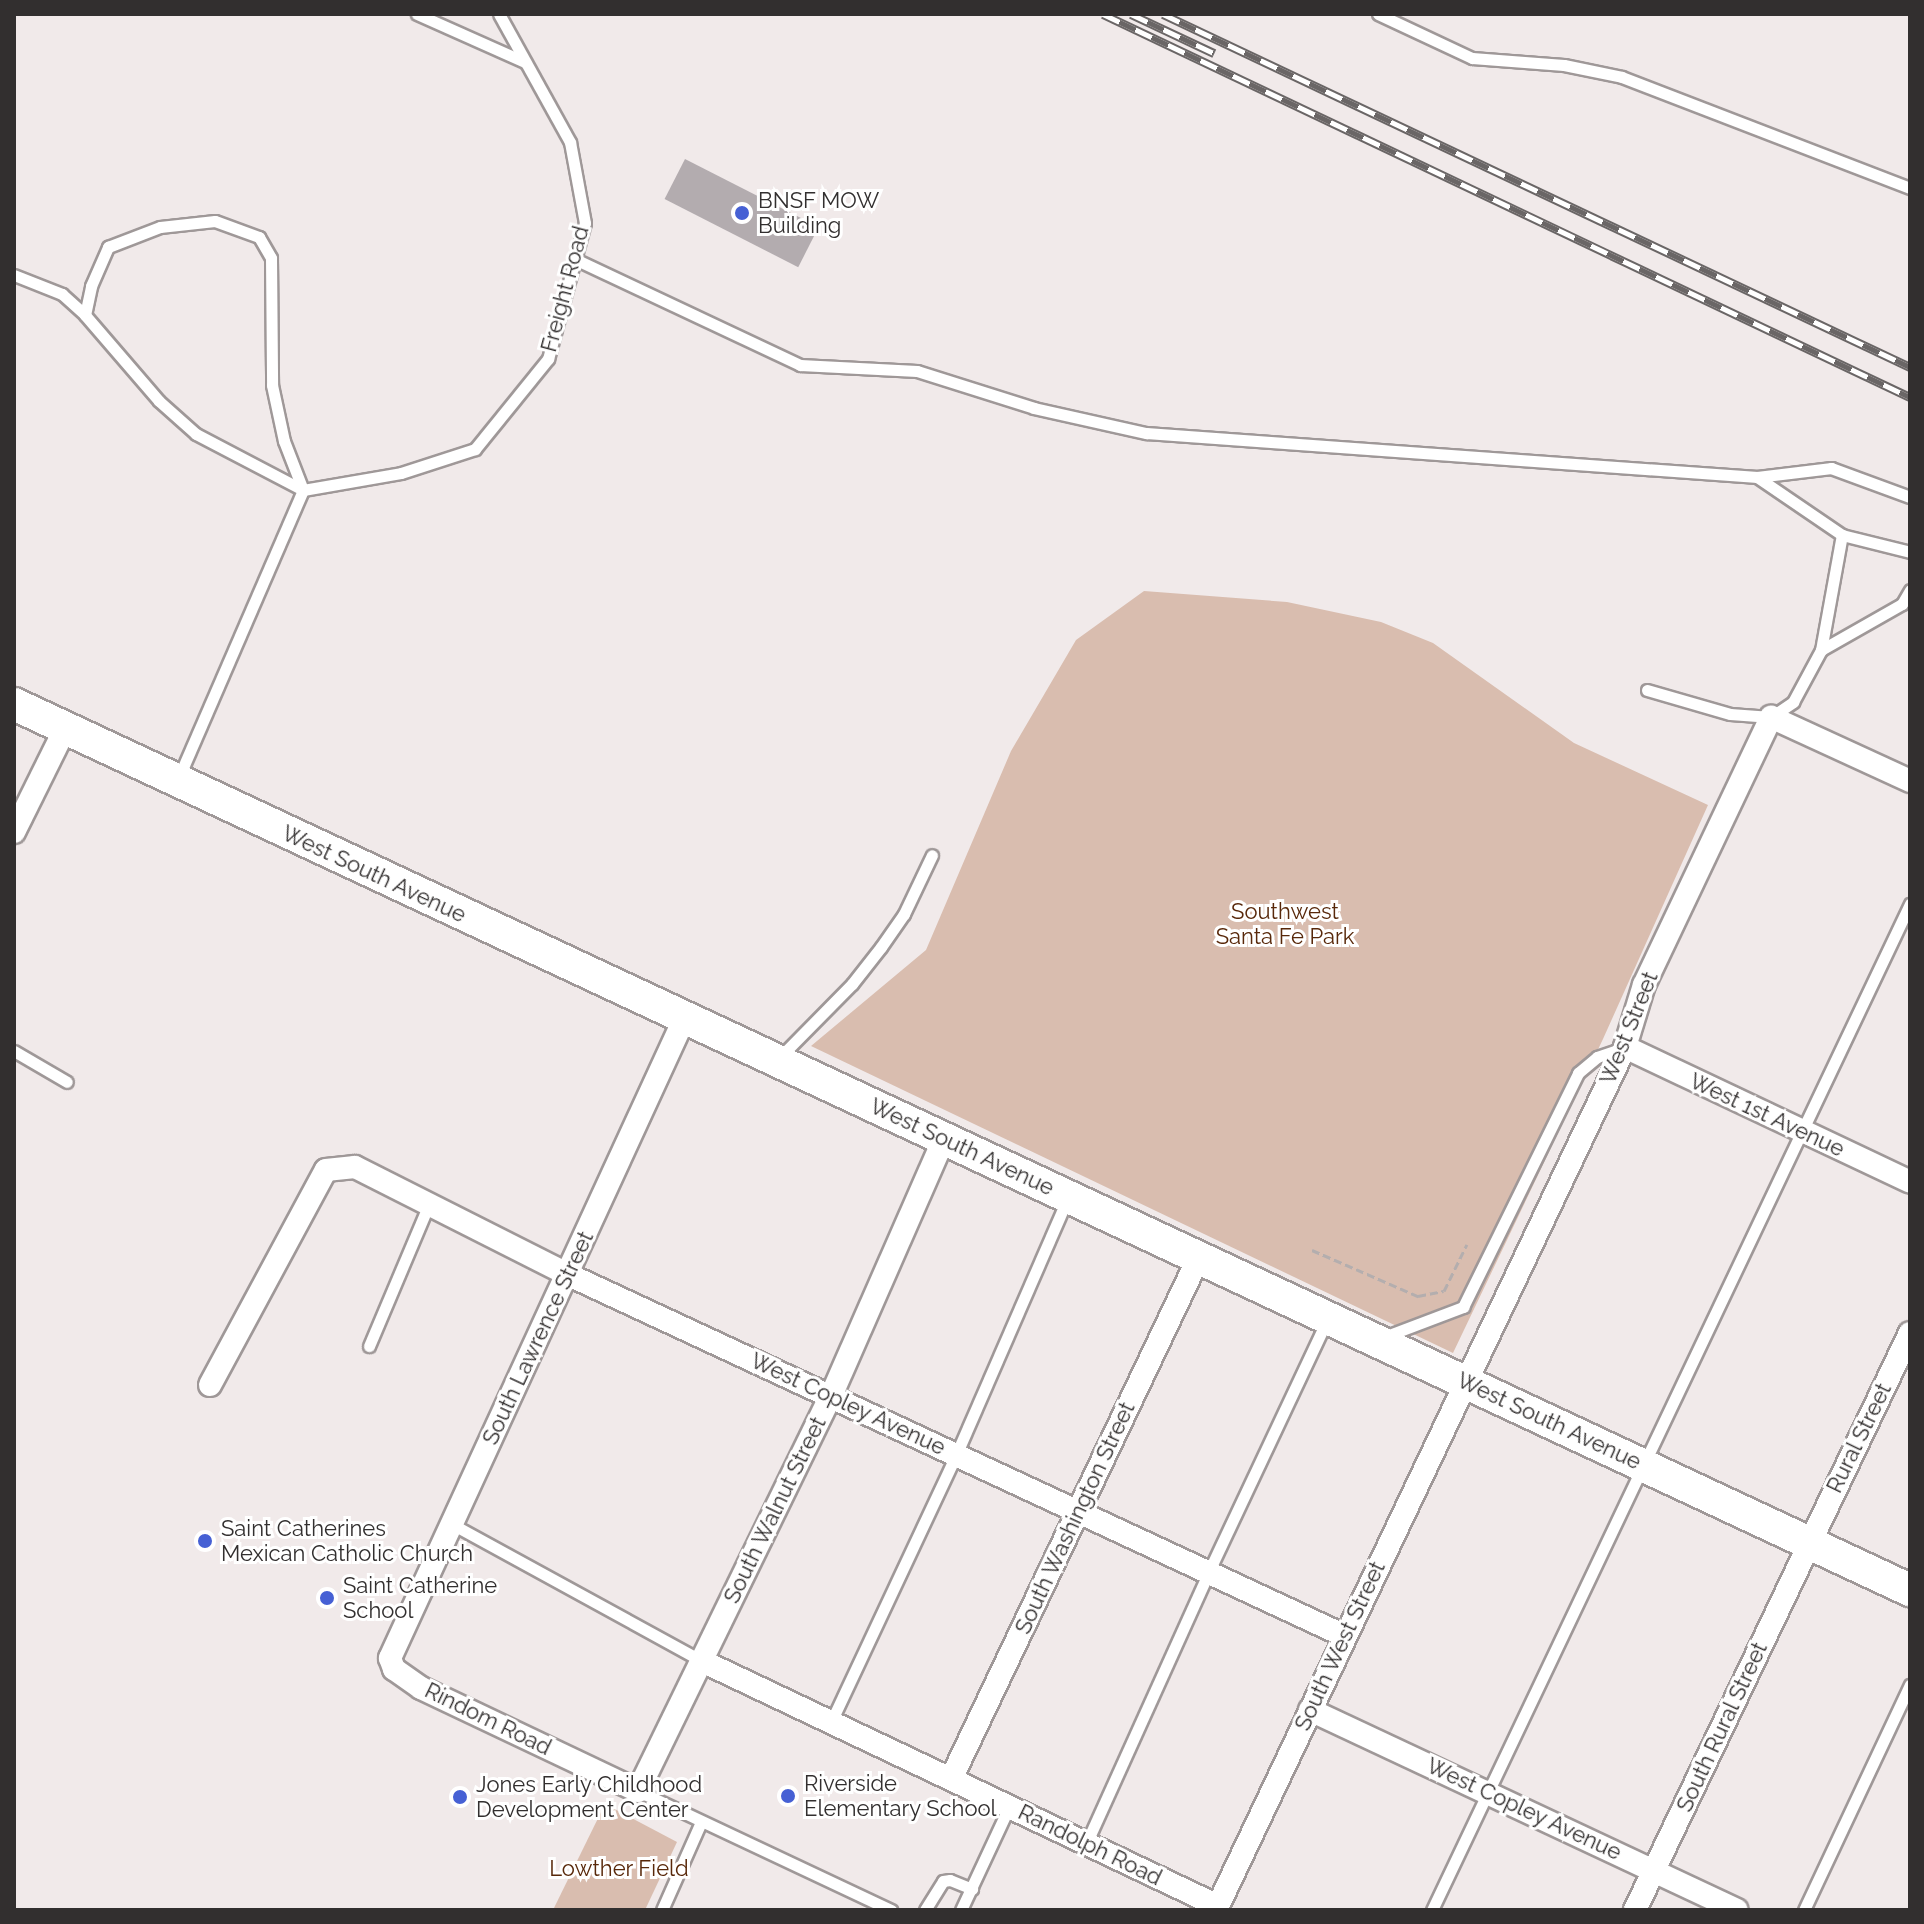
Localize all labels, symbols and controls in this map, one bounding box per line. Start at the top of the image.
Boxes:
place label: BNSF MOW Building [758,187,880,238]
marker: BNSF MOW Building [733,204,751,222]
street label: Freight Road [536,223,594,355]
street label: West South Avenue [278,820,470,928]
park label: Southwest Santa Fe Park [1216,898,1354,950]
street label: West Street [1594,968,1664,1088]
street label: West 1st Avenue [1685,1067,1849,1163]
street label: West South Avenue [866,1093,1058,1201]
street label: South Lawrence Street [477,1227,599,1449]
street label: West Copley Avenue [746,1347,950,1461]
street label: West South Avenue [1453,1367,1645,1475]
street label: Rural Street [1821,1379,1897,1497]
street label: South Washington Street [1009,1398,1141,1638]
street label: South Walnut Street [718,1412,832,1608]
place label: Saint Catherines Mexican Catholic Church [221,1515,473,1566]
marker: Saint Catherines Mexican Catholic Church [196,1532,214,1550]
street label: South West Street [1289,1557,1391,1735]
place label: Saint Catherine School [343,1572,497,1624]
marker: Saint Catherine School [318,1589,336,1607]
street label: South Rural Street [1671,1638,1773,1816]
street label: Rindom Road [421,1677,555,1761]
street label: West Copley Avenue [1422,1752,1626,1866]
place label: Riverside Elementary School [804,1770,997,1822]
place label: Jones Early Childhood Development Center [476,1771,703,1822]
marker: Riverside Elementary School [779,1787,797,1805]
marker: Jones Early Childhood Development Center [451,1788,469,1806]
street label: Randolph Road [1014,1799,1166,1891]
park label: Lowther Field [549,1856,689,1882]

